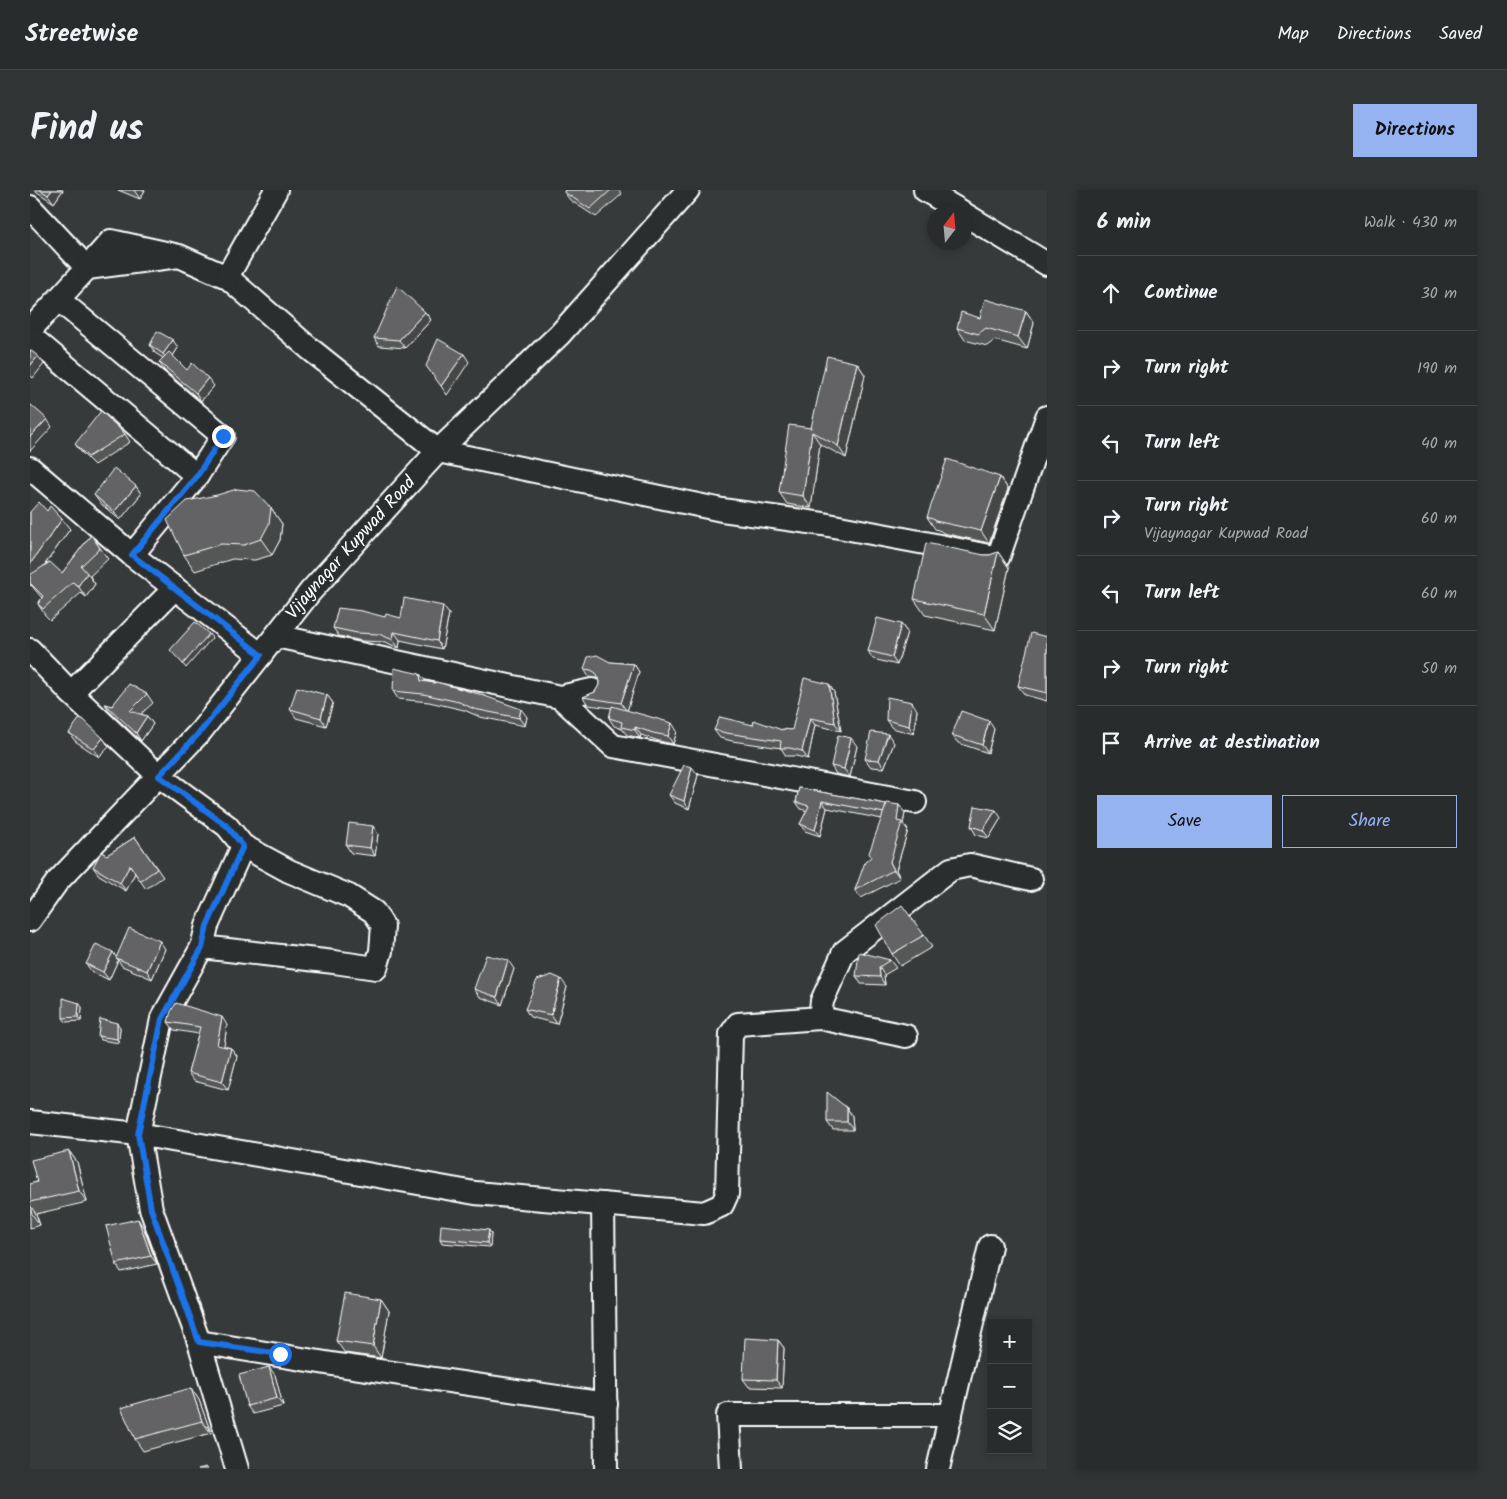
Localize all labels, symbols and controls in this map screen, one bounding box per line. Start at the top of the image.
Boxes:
text: Streetwise [25,15,138,54]
text: Map [1277,20,1309,49]
text: Directions [1337,20,1411,49]
text: Saved [1439,20,1482,49]
text: Find us [30,102,143,158]
button: Directions [1353,104,1477,157]
north arrow [927,205,972,250]
text: 6 min [1097,206,1151,239]
text: Walk · 430 m [1364,210,1457,235]
text: Continue [1144,278,1217,308]
icon: ahead [1097,279,1125,307]
text: 30 m [1421,281,1457,306]
text: Turn right [1144,353,1229,383]
icon: right [1097,354,1125,382]
text: 190 m [1417,356,1457,381]
route end [212,425,235,448]
text: Turn left [1144,428,1219,458]
icon: left [1097,429,1125,457]
text: 40 m [1421,431,1457,456]
street label: Vijaynagar Kupwad Road [279,469,424,626]
text: Turn right [1144,491,1229,521]
icon: right [1097,504,1125,532]
text: 60 m [1421,506,1457,531]
text: Vijaynagar Kupwad Road [1144,521,1308,546]
text: Turn left [1144,578,1219,608]
icon: left [1097,579,1125,607]
text: 60 m [1421,581,1457,606]
text: Turn right [1144,653,1229,683]
icon: right [1097,654,1125,682]
text: 50 m [1421,656,1457,681]
text: Arrive at destination [1144,728,1320,758]
icon: arrive [1097,729,1125,757]
button: Save [1097,795,1272,848]
button: Share [1282,795,1457,848]
map controls [987,1319,1032,1454]
button: + [987,1319,1032,1364]
route start [269,1343,292,1366]
button: − [987,1364,1032,1409]
button: layers [987,1409,1032,1454]

